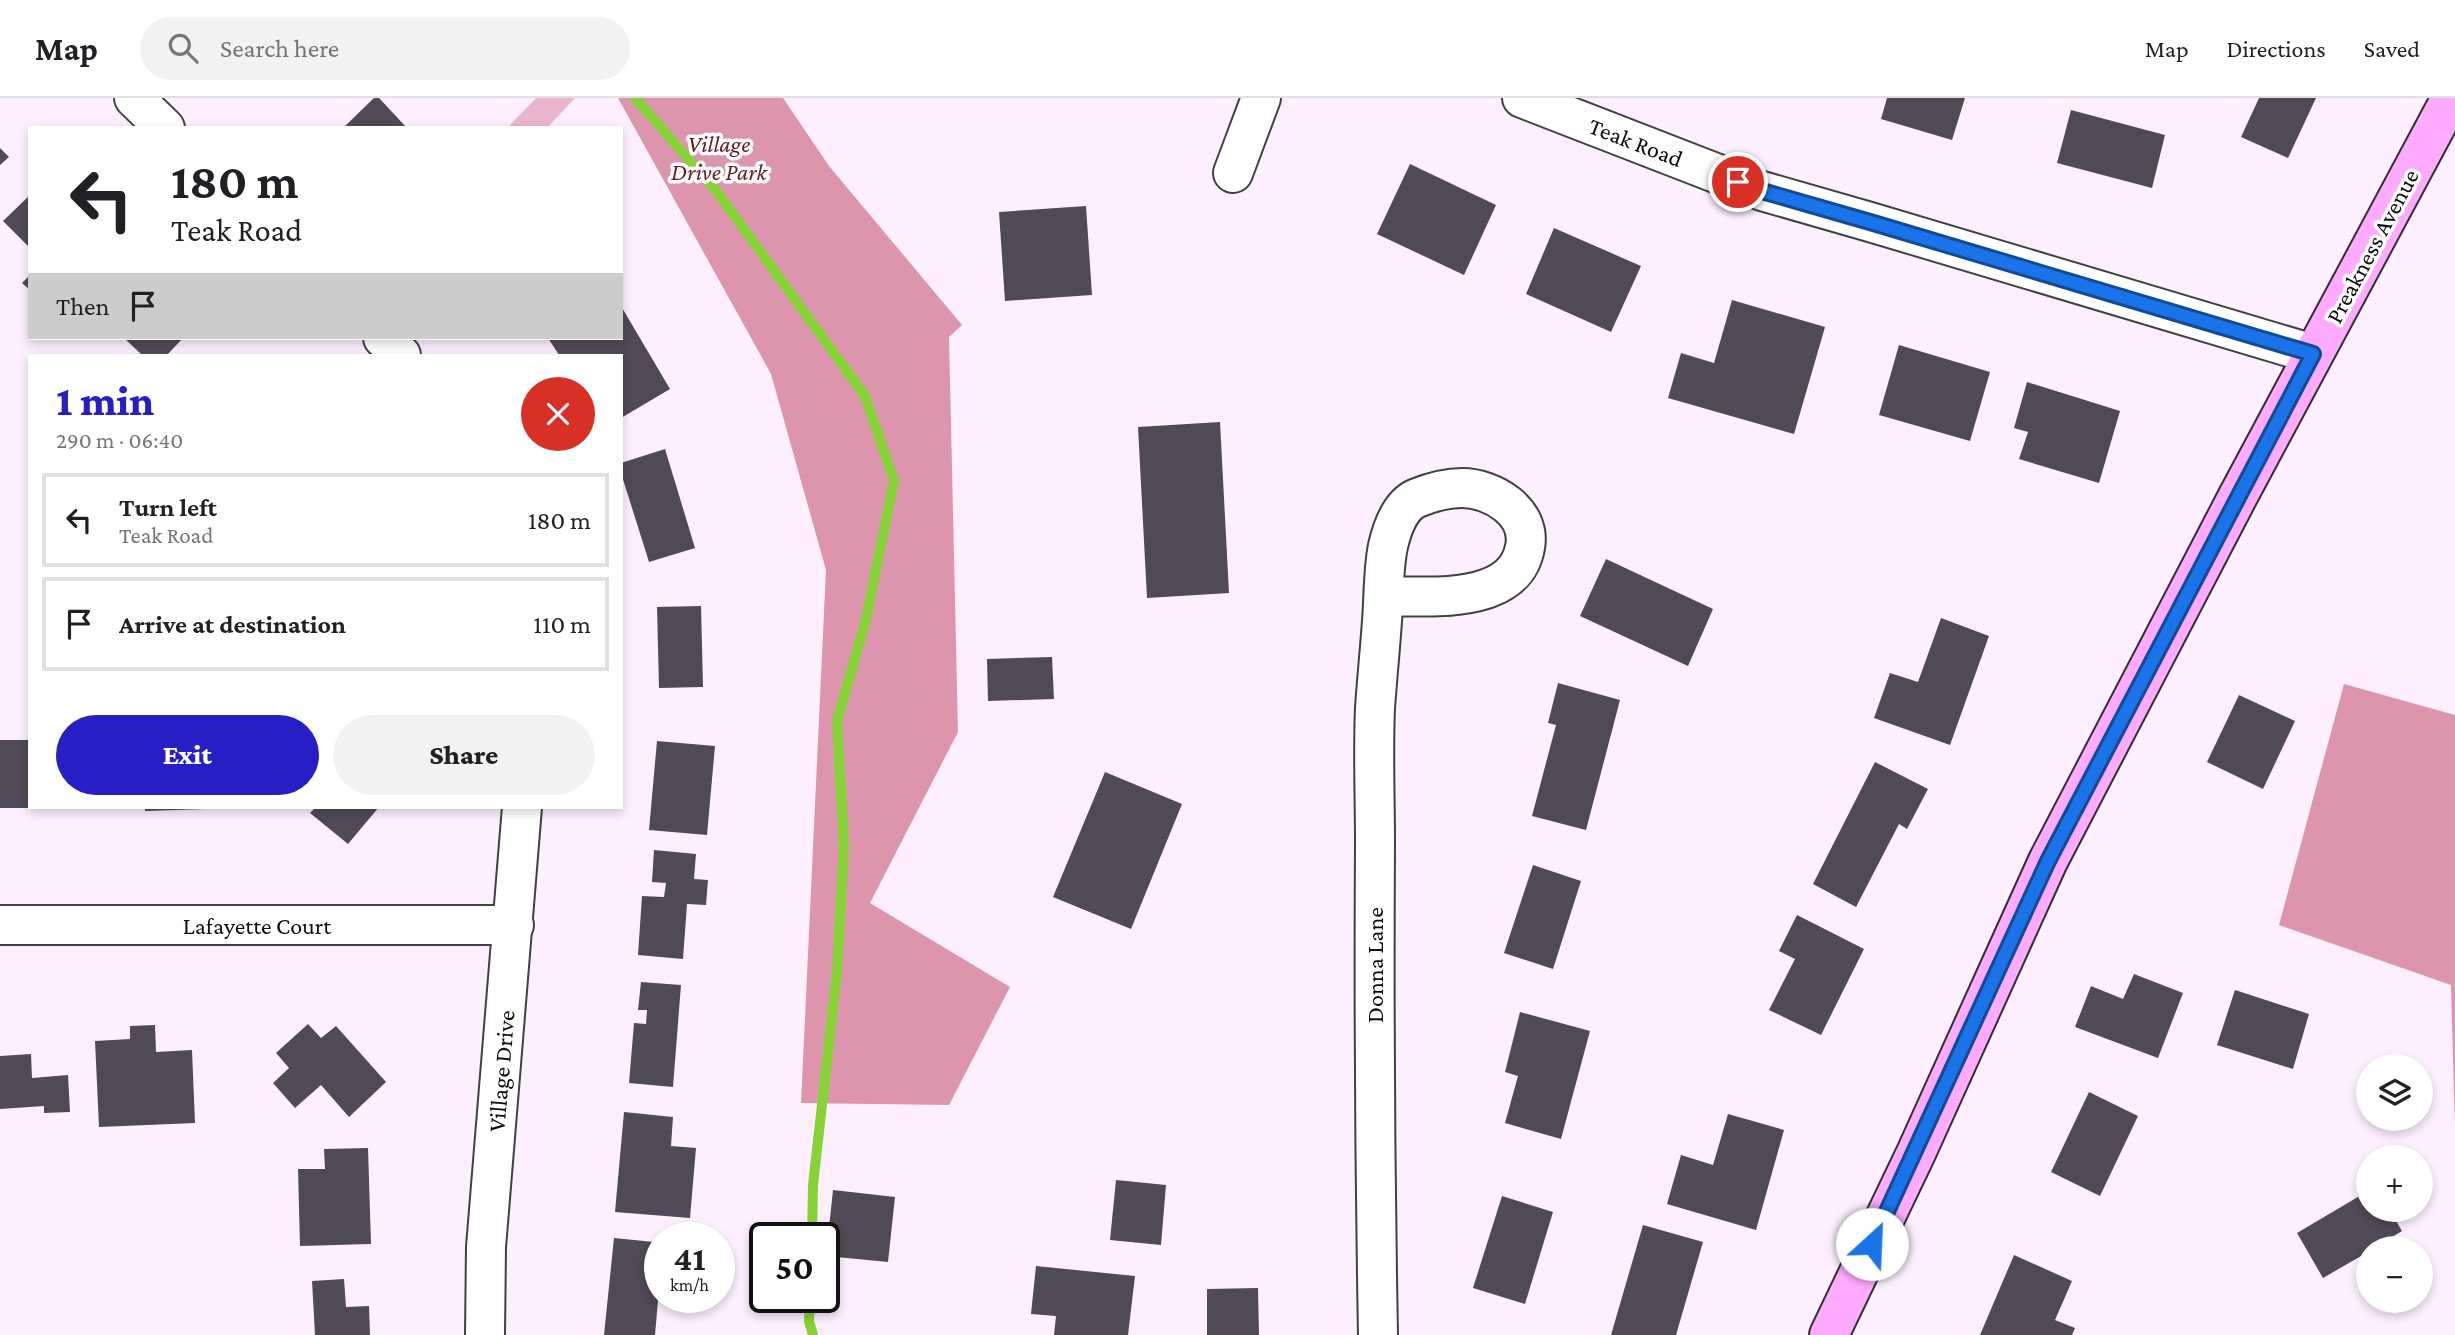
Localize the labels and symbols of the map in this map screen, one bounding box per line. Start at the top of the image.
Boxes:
street label: Teak Road [1585,112,1687,172]
park label: Village Drive Park [671,130,768,185]
pin [1708,152,1768,212]
street label: Preakness Avenue [2320,164,2424,328]
street label: Donna Lane [1361,907,1388,1023]
street label: Lafayette Court [183,912,332,939]
street label: Village Drive [482,1009,520,1133]
position arrow [1835,1207,1909,1281]
speed limit sign: 50 [749,1222,840,1313]

